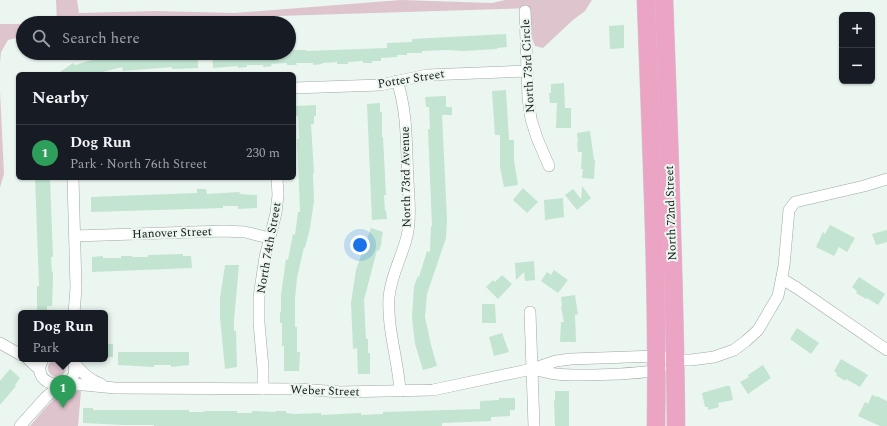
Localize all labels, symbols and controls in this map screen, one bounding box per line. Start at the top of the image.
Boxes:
map controls [839,12,875,84]
button: + [839,12,875,48]
search box [16,16,296,60]
street label: North 73rd Circle [516,18,540,113]
icon: search [30,27,52,49]
text: Search here [62,27,140,50]
button: − [839,48,875,84]
street label: Potter Street [376,64,446,94]
text: Nearby [32,85,88,111]
street label: North 73rd Avenue [396,126,416,228]
text: Dog Run [70,131,131,154]
text: 1 [41,143,49,163]
text: 230 m [246,143,280,163]
text: Park · North 76th Street [70,154,207,174]
street label: North 72nd Street [660,165,682,261]
street label: North 74th Street [252,201,286,295]
street label: Hanover Street [132,222,212,244]
your location [350,235,370,255]
popup [18,310,108,362]
text: Dog Run [32,315,94,338]
text: Park [32,338,59,358]
pin: 1 [50,375,76,408]
street label: Weber Street [290,380,360,402]

